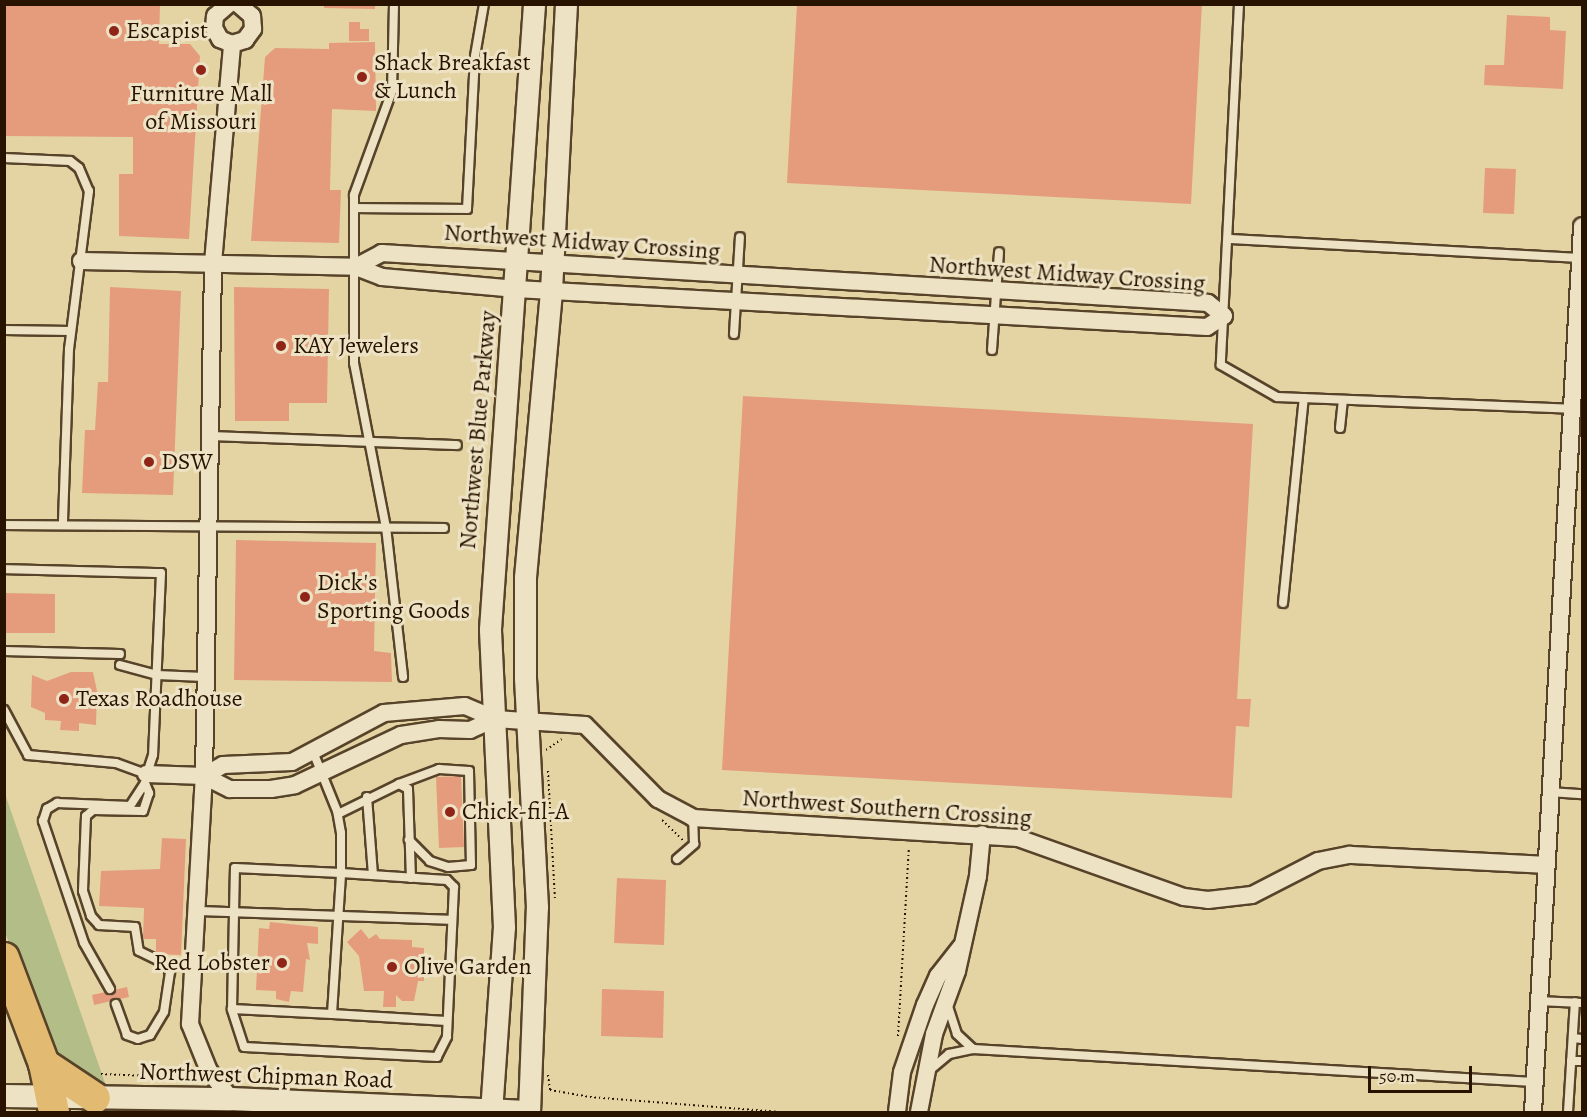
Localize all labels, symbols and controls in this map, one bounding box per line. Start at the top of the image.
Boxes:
place label: Escapist [126,17,208,45]
marker: Escapist [107,24,121,38]
place label: Shack Breakfast & Lunch [374,49,531,105]
marker: Furniture Mall of Missouri [194,63,208,77]
marker: Shack Breakfast & Lunch [355,70,369,84]
place label: Furniture Mall of Missouri [130,80,272,136]
street label: Northwest Midway Crossing [443,218,721,266]
street label: Northwest Midway Crossing [928,250,1206,298]
street label: Northwest Blue Parkway [453,309,503,551]
place label: KAY Jewelers [293,332,419,360]
marker: KAY Jewelers [274,339,288,353]
place label: DSW [161,448,213,476]
marker: DSW [142,455,156,469]
place label: Dick's Sporting Goods [317,569,470,625]
marker: Dick's Sporting Goods [298,590,312,604]
place label: Texas Roadhouse [76,685,243,713]
marker: Texas Roadhouse [57,692,71,706]
street label: Northwest Southern Crossing [741,784,1033,832]
place label: Chick-fil-A [462,798,569,826]
marker: Chick-fil-A [443,805,457,819]
place label: Red Lobster [154,949,270,977]
place label: Olive Garden [404,953,532,981]
marker: Red Lobster [275,956,289,970]
marker: Olive Garden [385,960,399,974]
scale bar [1371,1054,1474,1092]
street label: Northwest Chipman Road [139,1057,393,1095]
text: 50 m [1379,1064,1415,1088]

